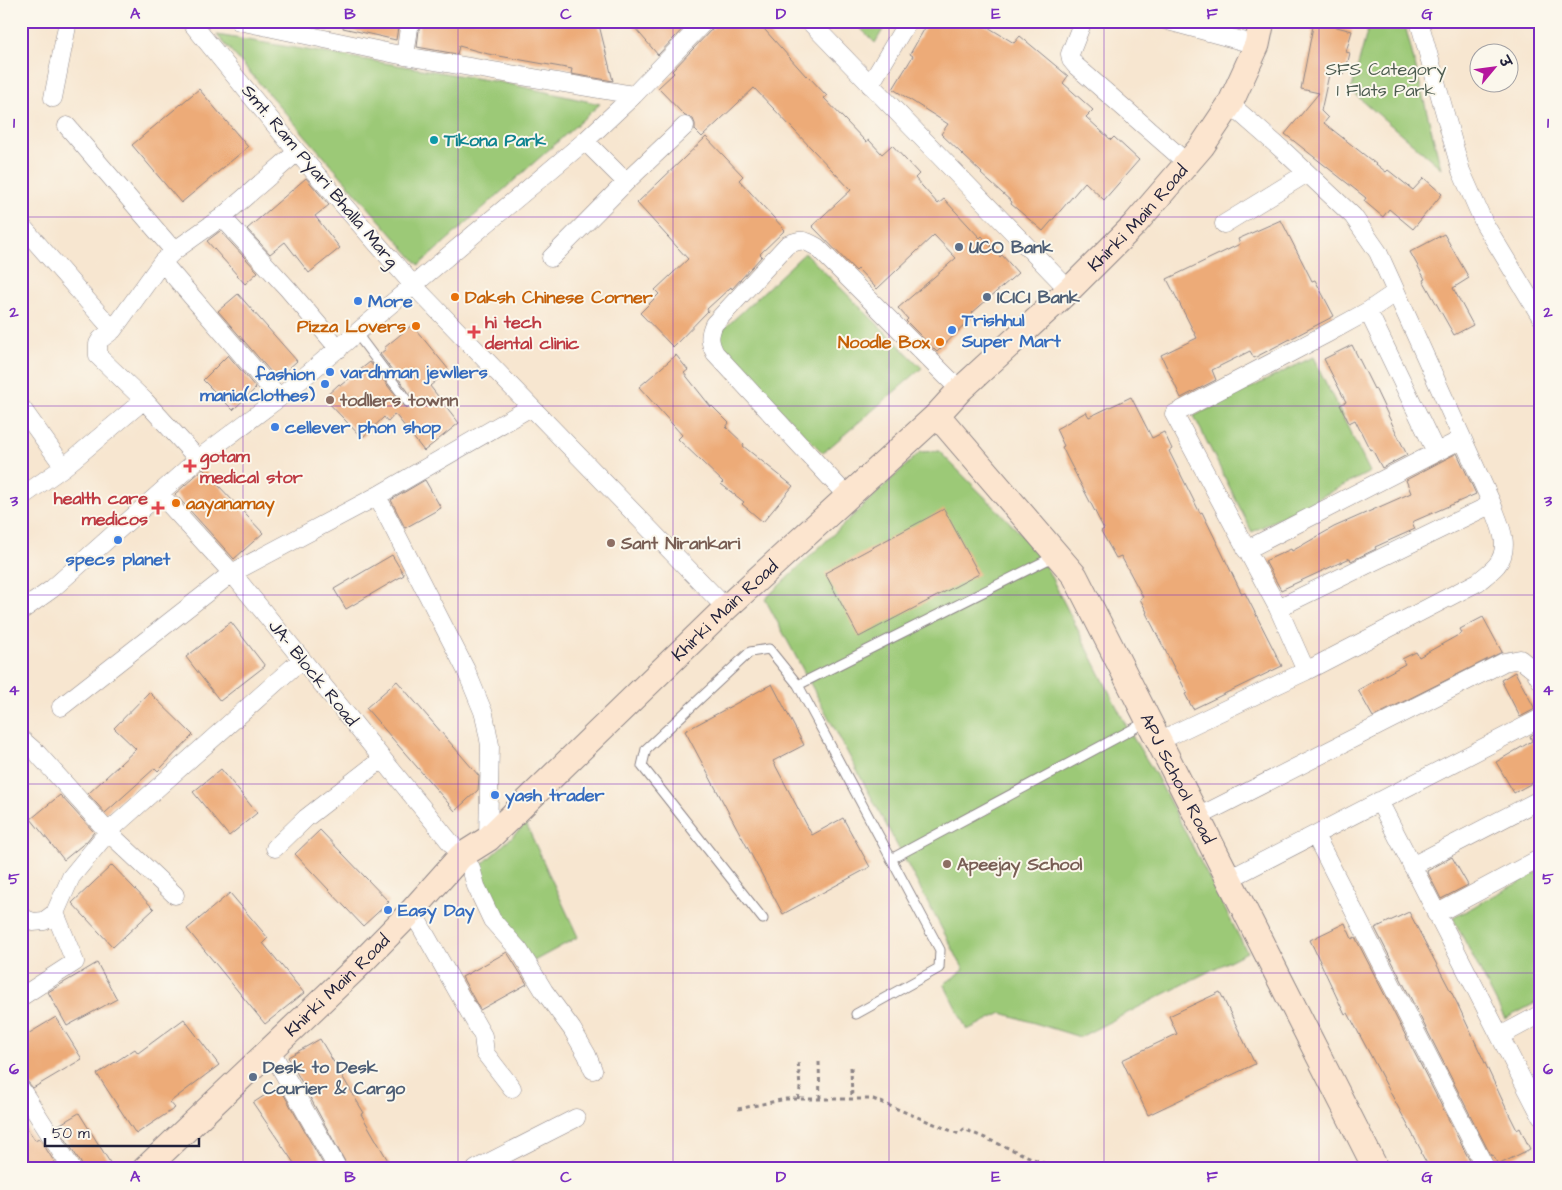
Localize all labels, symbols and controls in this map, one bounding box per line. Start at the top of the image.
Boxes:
text: A [130,3,141,25]
text: B [344,3,356,25]
text: C [560,3,572,25]
text: D [776,3,787,25]
text: E [991,3,1001,25]
text: F [1206,3,1218,25]
text: G [1421,3,1433,25]
north arrow [1470,42,1520,92]
text: उ [1493,52,1516,73]
park label: SFS Category 1 Flats Park [1326,57,1447,103]
street label: Smt. Ram Pyari Bhalla Marg [235,79,404,274]
text: 1 [13,112,16,134]
text: 1 [1547,112,1550,134]
place label: Tikona Park [443,128,547,153]
marker: Tikona Park [428,134,440,146]
street label: Khirki Main Road [1082,159,1193,277]
place label: UCO Bank [969,235,1054,260]
marker: UCO Bank [953,241,965,253]
place label: Daksh Chinese Corner [465,285,653,310]
place label: ICICI Bank [997,285,1081,310]
place label: More [368,289,413,314]
marker: Daksh Chinese Corner [449,291,461,303]
marker: ICICI Bank [981,291,993,303]
marker: More [352,295,364,307]
text: 2 [8,301,19,323]
text: 2 [1542,301,1553,323]
place label: Trishhul Super Mart [961,308,1062,354]
place label: hi tech dental clinic [484,310,580,356]
place label: Pizza Lovers [297,314,406,339]
marker: Pizza Lovers [410,320,422,332]
marker: Trishhul Super Mart [946,324,958,336]
marker: hi tech dental clinic [467,325,481,339]
place label: Noodle Box [838,330,931,355]
marker: Noodle Box [934,336,946,348]
place label: vardhman jewllers [340,360,488,385]
place label: fashion mania(clothes) [200,362,316,408]
marker: vardhman jewllers [324,366,336,378]
marker: fashion mania(clothes) [319,378,331,390]
place label: todllers townn [339,388,458,413]
marker: todllers townn [324,394,336,406]
place label: cellever phon shop [285,415,441,440]
marker: cellever phon shop [269,421,281,433]
place label: gotam medical stor [200,444,303,490]
marker: gotam medical stor [184,460,196,472]
place label: health care medicos [54,486,148,532]
text: 3 [9,490,19,512]
text: 3 [1543,490,1553,512]
place label: aayanamay [185,491,275,517]
marker: aayanamay [170,497,182,509]
marker: health care medicos [152,502,164,514]
place label: Sant Nirankari [620,531,740,556]
marker: specs planet [112,534,124,546]
marker: Sant Nirankari [605,537,617,549]
place label: specs planet [66,547,171,572]
street label: Khirki Main Road [666,554,783,667]
street label: JA- Block Road [262,614,364,732]
text: 4 [9,679,20,701]
text: 4 [1543,679,1554,701]
street label: APJ School Road [1134,709,1221,848]
place label: yash trader [505,783,605,809]
marker: yash trader [489,789,501,801]
place label: Apeejay School [957,852,1083,878]
marker: Apeejay School [941,858,953,870]
text: 5 [8,868,20,890]
text: 5 [1542,868,1554,890]
place label: Easy Day [398,898,475,924]
marker: Easy Day [382,904,394,916]
street label: Khirki Main Road [279,928,395,1042]
place label: Desk to Desk Courier & Cargo [263,1055,406,1102]
text: 6 [9,1058,19,1080]
text: 6 [1543,1058,1553,1080]
marker: Desk to Desk Courier & Cargo [247,1071,259,1083]
scale bar [45,1115,199,1147]
text: 50 m [52,1123,90,1144]
text: A [130,1166,141,1188]
text: B [344,1166,356,1188]
text: C [560,1166,572,1188]
text: D [776,1166,787,1188]
text: E [991,1166,1001,1188]
text: F [1206,1166,1218,1188]
text: G [1421,1166,1433,1188]

